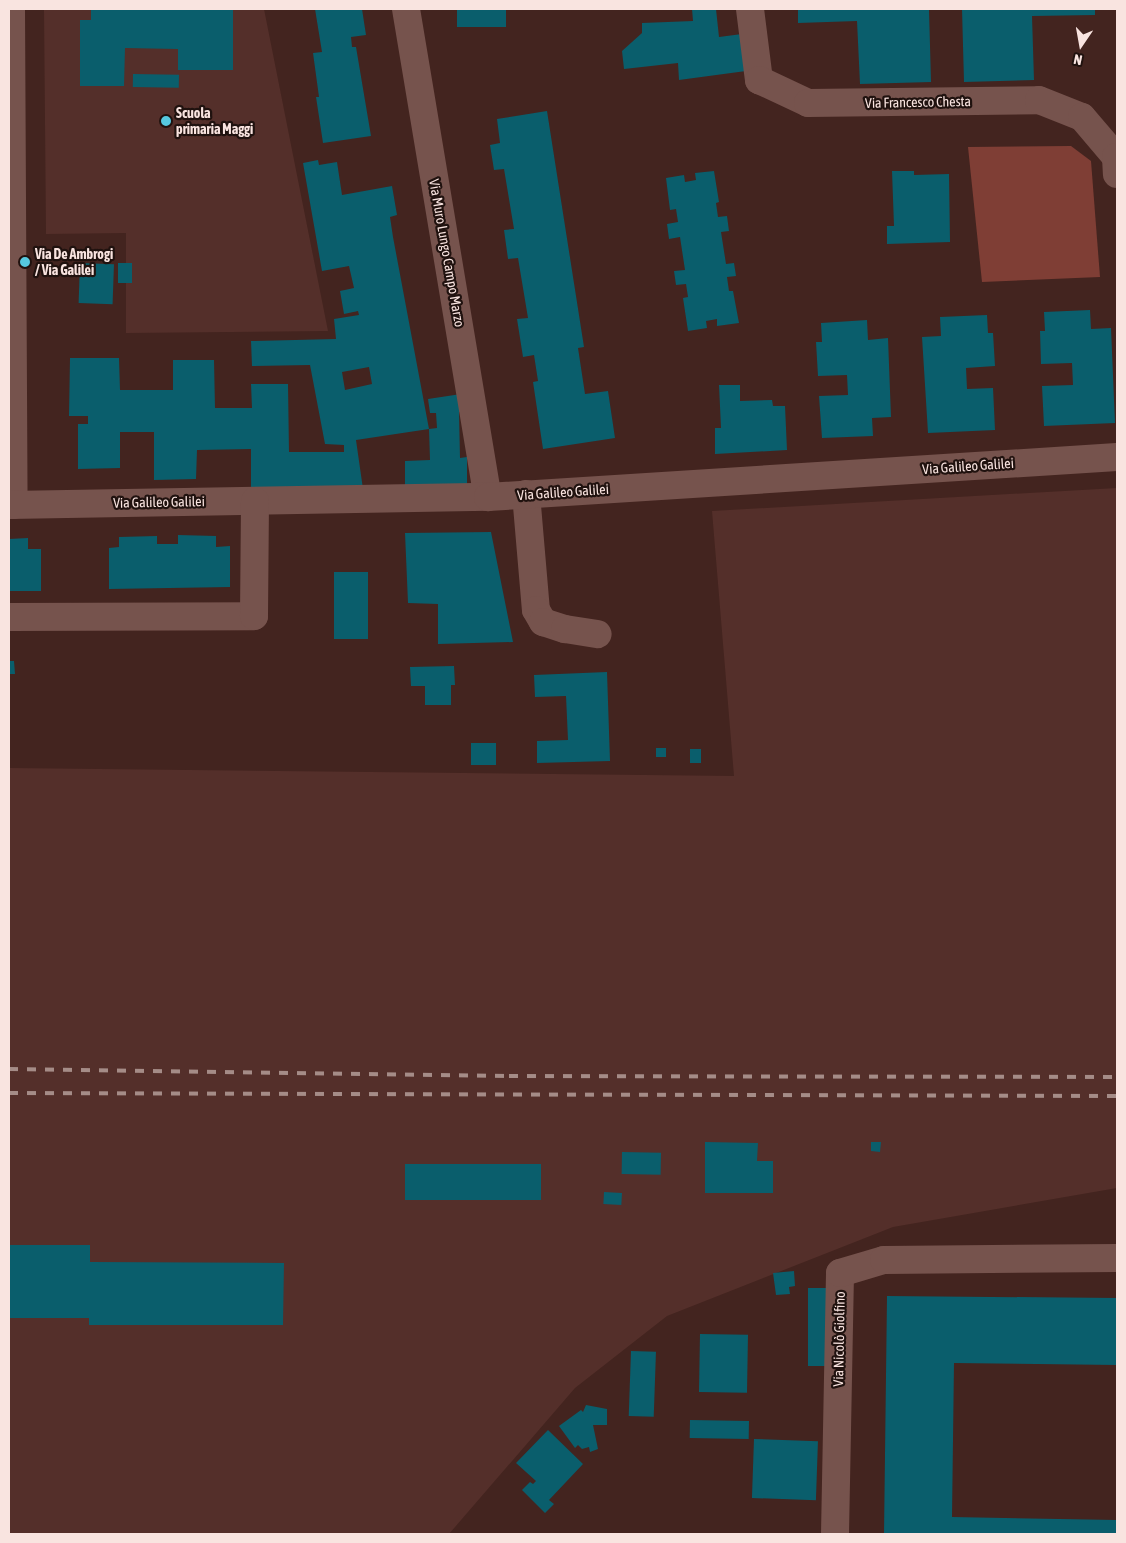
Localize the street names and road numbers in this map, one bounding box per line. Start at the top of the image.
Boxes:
street label: Via Francesco Chesta [865,93,971,111]
street label: Via Muro Lungo Campo Marzo [426,178,468,328]
street label: Via Galileo Galilei [922,454,1014,478]
street label: Via Galileo Galilei [517,480,609,504]
street label: Via Galileo Galilei [113,493,205,511]
street label: Via Nicolò Giolfino [830,1291,848,1387]

